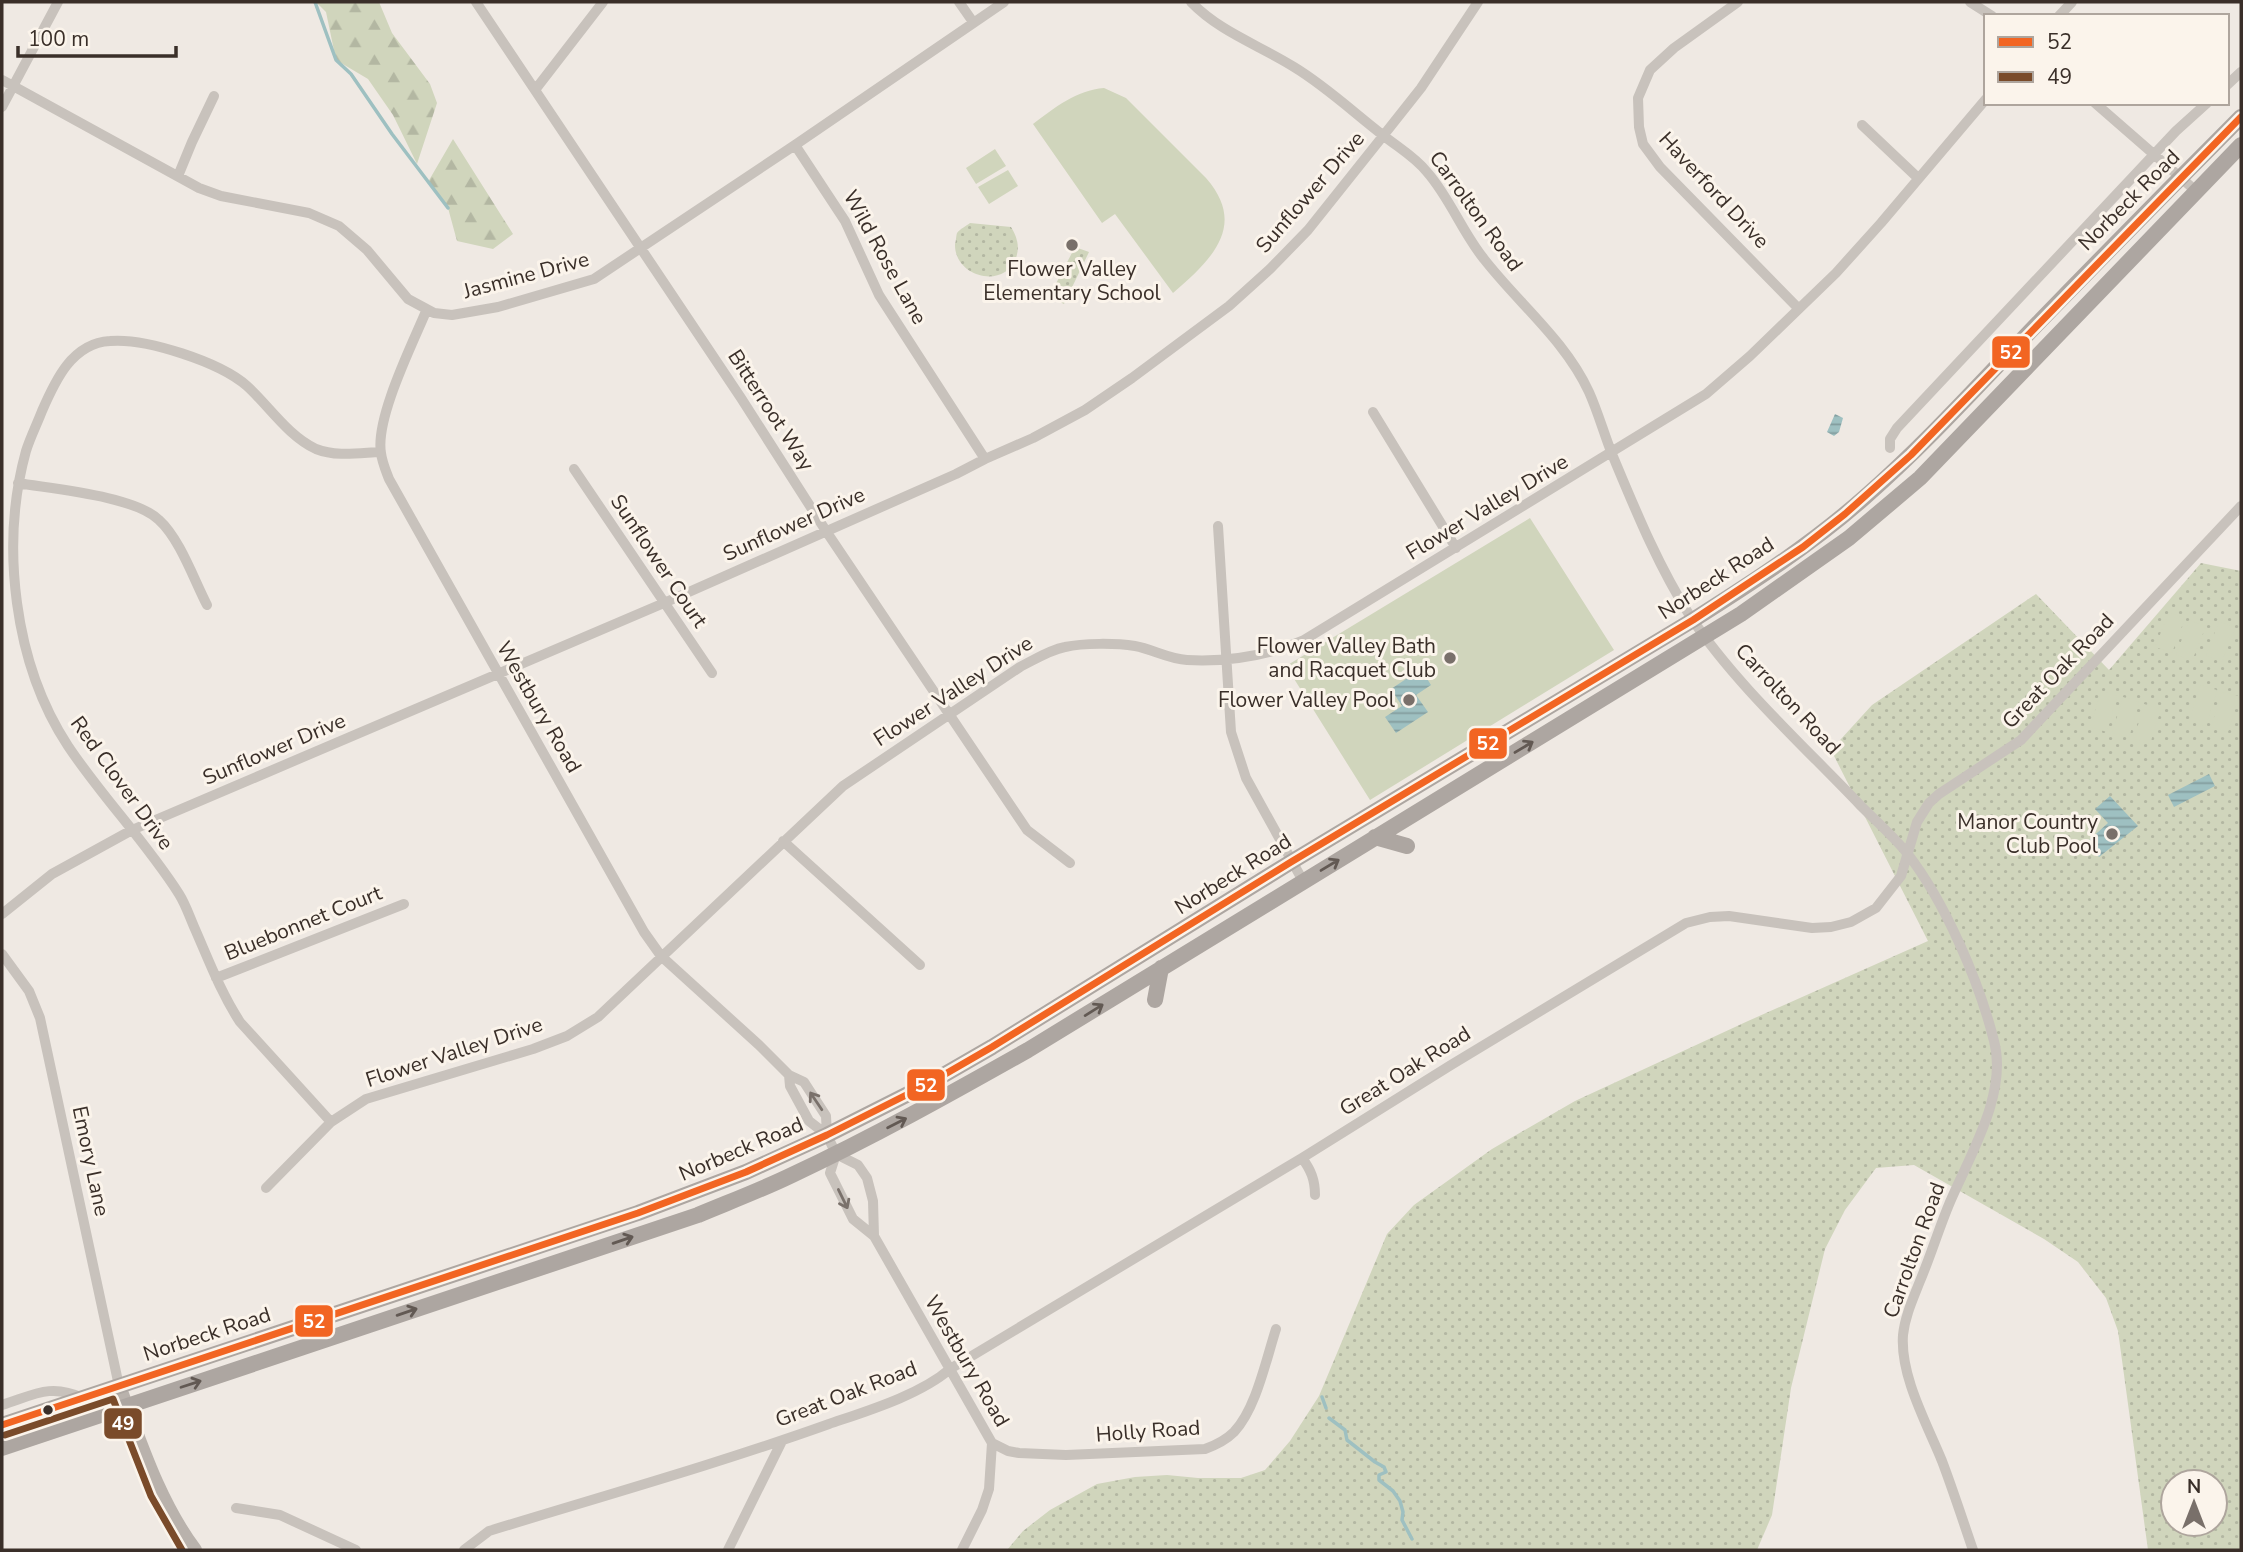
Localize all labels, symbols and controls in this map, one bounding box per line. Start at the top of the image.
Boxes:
scale bar [18,14,175,58]
legend [1984,14,2229,105]
text: 100 m [28,25,89,53]
text: 52 [2047,28,2072,56]
text: 49 [2047,63,2072,91]
street label: Sunflower Drive [1249,125,1371,259]
street label: Haverford Drive [1653,126,1775,254]
street label: Norbeck Road [2072,143,2186,257]
street label: Carrolton Road [1423,145,1529,277]
street label: Wild Rose Lane [837,185,933,329]
marker: Flower Valley Elementary School [1064,237,1080,253]
street label: Jasmine Drive [459,245,592,305]
place label: Flower Valley Elementary School [983,255,1162,307]
line badge: 52 [1991,335,2031,369]
text: 52 [2000,340,2022,366]
street label: Bitterroot Way [721,344,821,476]
street label: Flower Valley Drive [1401,447,1573,567]
street label: Sunflower Drive [719,480,869,568]
street label: Sunflower Court [604,489,714,634]
street label: Norbeck Road [1653,530,1779,626]
street label: Great Oak Road [1996,607,2120,735]
street label: Flower Valley Drive [868,629,1038,753]
place label: Flower Valley Bath and Racquet Club [1257,632,1436,684]
street label: Westbury Road [490,636,588,778]
street label: Carrolton Road [1729,637,1847,761]
marker: Flower Valley Bath and Racquet Club [1442,650,1458,666]
place label: Flower Valley Pool [1218,686,1396,714]
marker: Flower Valley Pool [1401,692,1417,708]
street label: Sunflower Drive [198,706,350,792]
street label: Red Clover Drive [64,710,180,856]
line badge: 52 [1468,727,1508,760]
text: 52 [1477,731,1499,757]
one-way arrow [1514,739,1534,753]
place label: Manor Country Club Pool [1957,808,2099,860]
marker: Manor Country Club Pool [2104,826,2120,842]
street label: Norbeck Road [1169,827,1297,921]
one-way arrow [1319,858,1339,872]
street label: Bluebonnet Court [220,878,386,967]
one-way arrow [1084,1002,1104,1016]
street label: Flower Valley Drive [362,1010,546,1094]
street label: Great Oak Road [1334,1019,1476,1123]
line badge: 52 [906,1068,946,1102]
text: 52 [915,1073,937,1099]
one-way arrow [809,1091,823,1111]
street label: Emory Lane [66,1103,116,1219]
street label: Norbeck Road [674,1110,808,1188]
one-way arrow [886,1116,907,1129]
street label: Carrolton Road [1876,1178,1952,1322]
one-way arrow [837,1188,850,1209]
one-way arrow [611,1233,633,1245]
street label: Westbury Road [918,1290,1016,1432]
street label: Norbeck Road [140,1300,274,1368]
line badge: 52 [294,1304,334,1338]
one-way arrow [395,1305,417,1317]
text: 52 [303,1309,325,1335]
street label: Great Oak Road [771,1354,921,1434]
one-way arrow [180,1377,202,1390]
unlabelled marker [41,1403,55,1417]
line badge: 49 [103,1407,143,1440]
text: 49 [112,1411,134,1437]
street label: Holly Road [1095,1413,1201,1449]
north arrow [2159,1468,2229,1538]
text: N [2187,1474,2201,1500]

